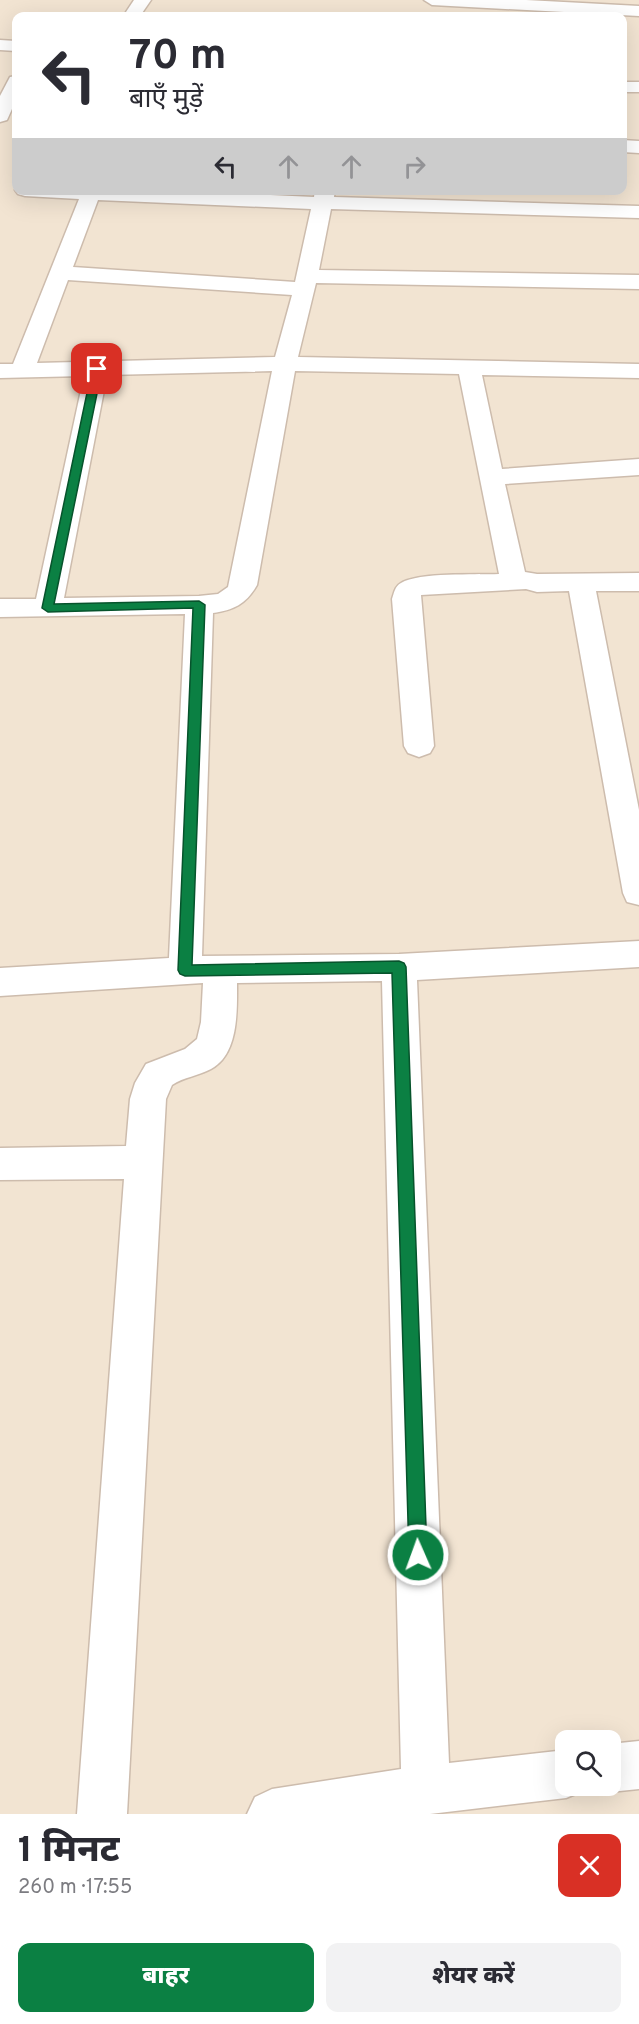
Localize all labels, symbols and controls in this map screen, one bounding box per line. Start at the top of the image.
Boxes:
text: 70 m [129,31,227,84]
icon: left [30,36,108,114]
text: बाएँ मुड़ें [129,83,203,117]
icon: left [209,150,242,183]
icon: ahead [272,150,305,183]
icon: ahead [335,150,368,183]
icon: right [398,150,431,183]
pin [71,343,122,394]
icon: arrive [80,352,113,385]
position arrow [386,1523,450,1587]
map controls [555,1730,621,1796]
button: search [555,1730,621,1796]
text: 1 मिनट [18,1829,119,1875]
button: close [558,1834,621,1897]
text: 260 m · 17:55 [18,1875,132,1901]
button: बाहर [18,1943,314,2012]
button: शेयर करें [326,1943,621,2012]

